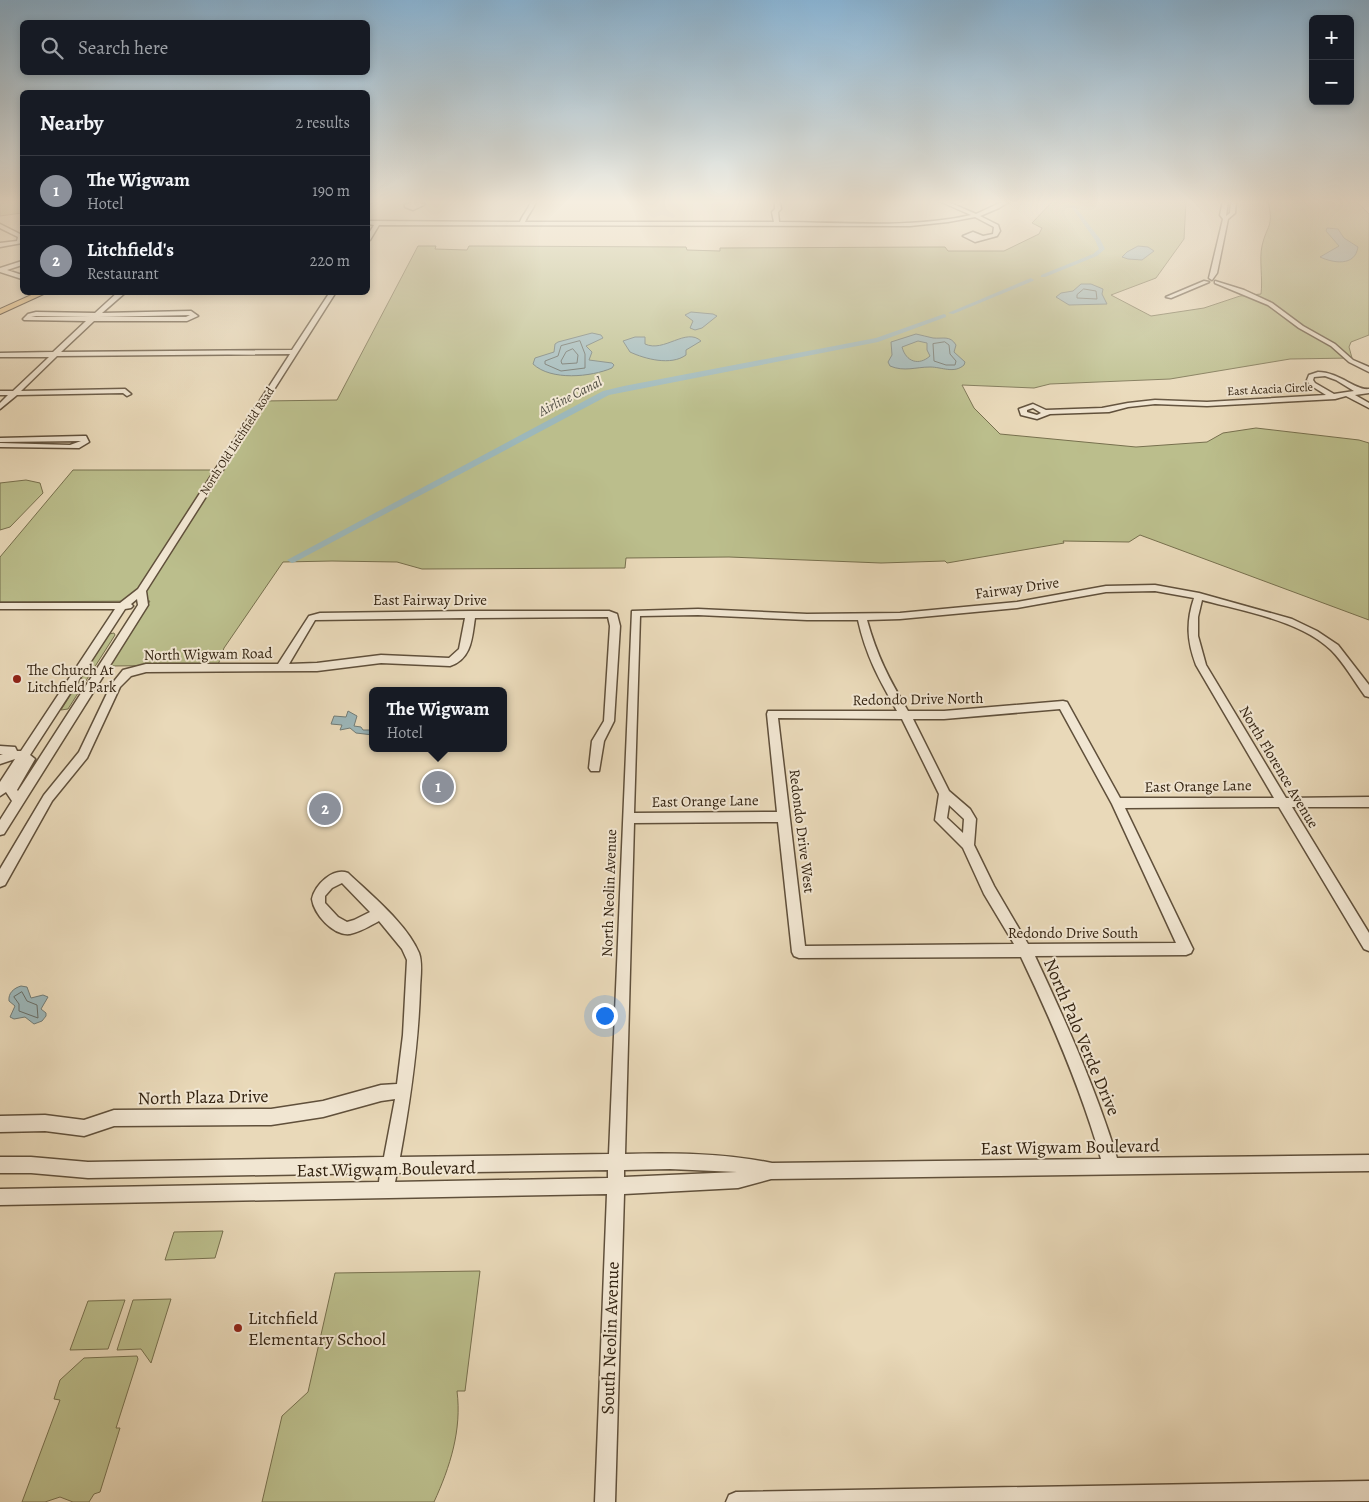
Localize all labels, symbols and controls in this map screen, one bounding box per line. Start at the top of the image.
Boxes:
map controls [1309,15,1354,105]
button: + [1309,15,1354,60]
search box [20,20,370,75]
icon: search [38,34,66,62]
text: Search here [78,35,168,61]
button: − [1309,60,1354,105]
text: Nearby [40,109,103,137]
text: 2 results [295,112,350,134]
text: The Wigwam [87,167,190,193]
text: 1 [53,180,59,202]
text: 190 m [312,180,350,202]
text: Hotel [87,193,123,215]
text: Litchfield's [87,237,174,263]
text: 2 [52,250,60,272]
text: 220 m [310,250,350,272]
text: Restaurant [87,263,159,285]
water label: Airline Canal [534,372,606,421]
street label: East Acacia Circle [1227,379,1313,399]
street label: North Old Litchfield Road [196,383,278,498]
street label: Fairway Drive [974,572,1061,604]
street label: East Fairway Drive [373,590,487,610]
street label: North Wigwam Road [143,643,273,665]
place label: The Church At Litchfield Park [27,660,117,697]
marker: The Church At Litchfield Park [11,673,23,685]
popup [369,687,507,752]
street label: Redondo Drive North [852,688,984,710]
text: The Wigwam [386,696,490,722]
street label: North Florence Avenue [1235,702,1324,832]
text: Hotel [386,722,423,744]
pin: 1 [422,768,454,806]
street label: Redondo Drive West [784,768,820,894]
street label: East Orange Lane [1144,775,1252,797]
pin: 2 [309,790,341,828]
street label: East Orange Lane [651,790,759,812]
street label: North Neolin Avenue [597,828,621,957]
street label: Redondo Drive South [1008,923,1138,943]
street label: North Palo Verde Drive [1038,955,1126,1119]
your location [592,1003,618,1029]
street label: North Plaza Drive [137,1084,269,1110]
street label: East Wigwam Boulevard [980,1133,1160,1161]
street label: East Wigwam Boulevard [296,1155,476,1183]
street label: South Neolin Avenue [595,1261,625,1415]
place label: Litchfield Elementary School [248,1306,386,1351]
marker: Litchfield Elementary School [232,1322,244,1334]

